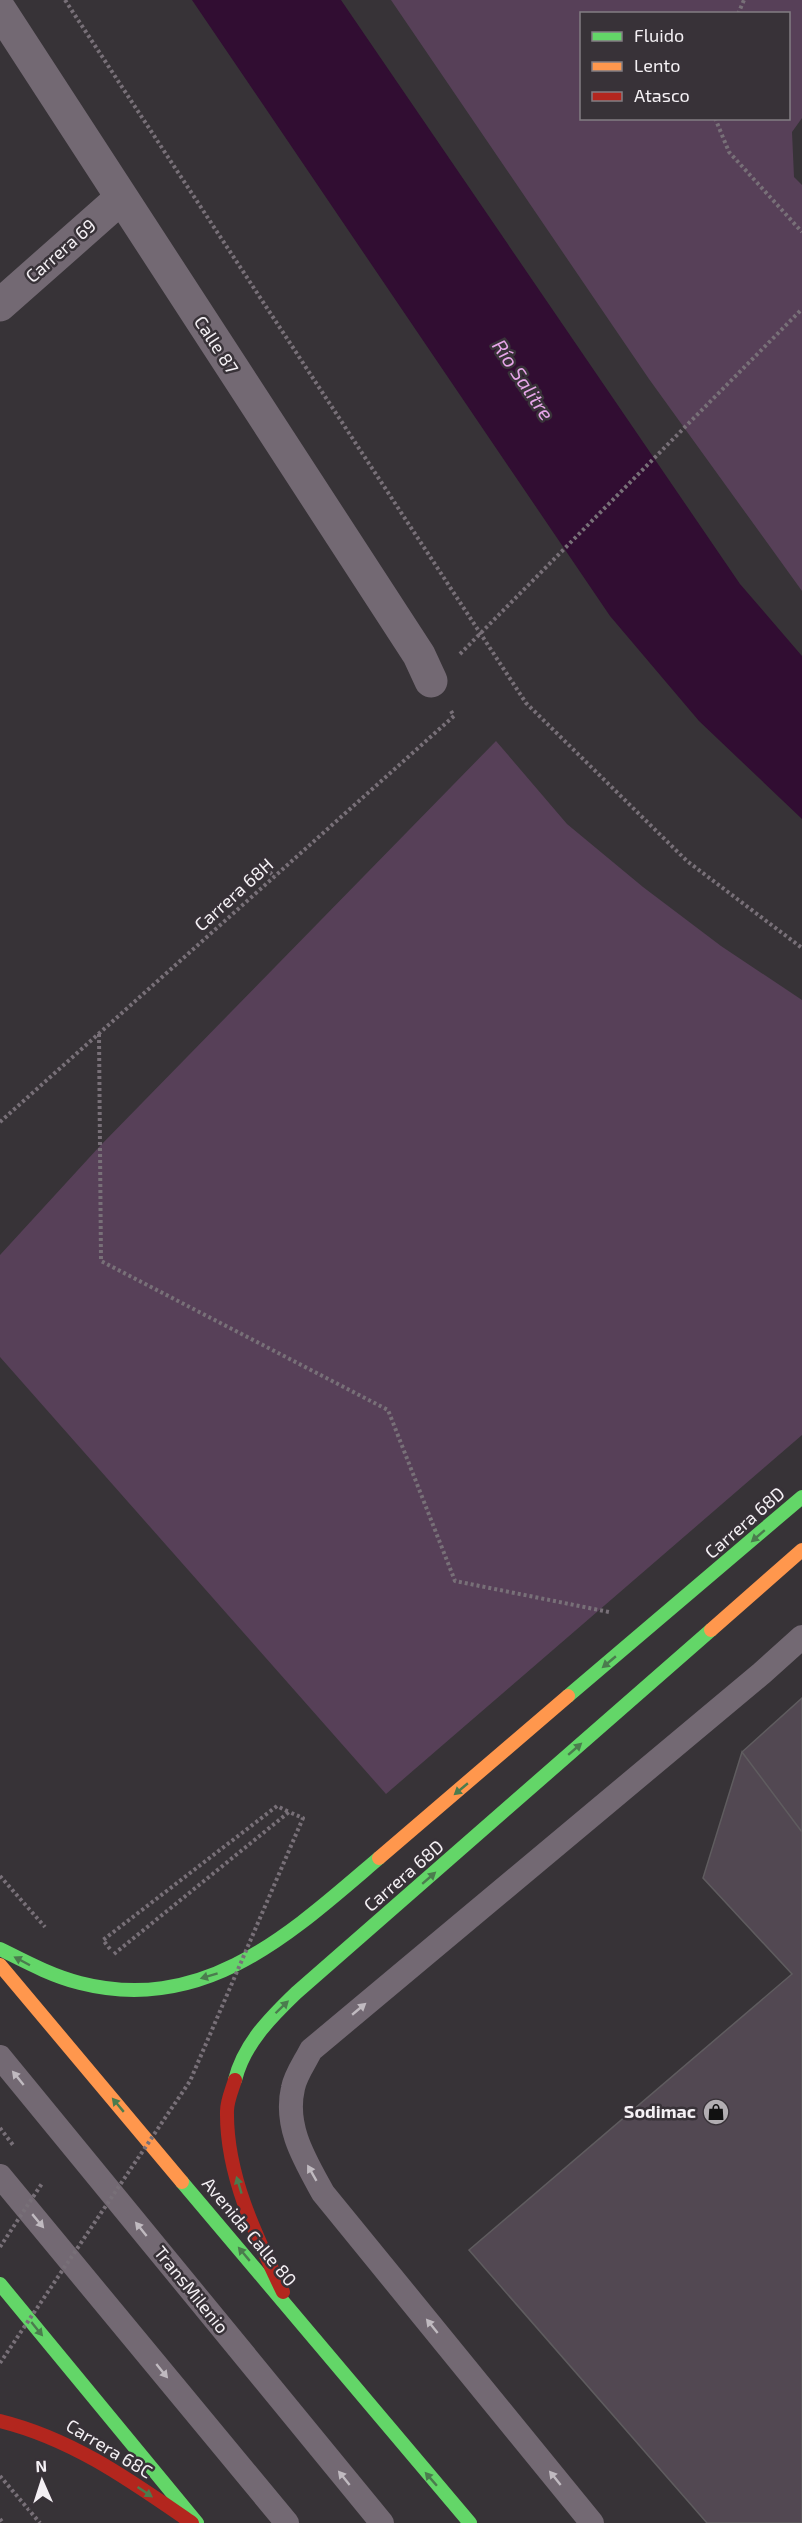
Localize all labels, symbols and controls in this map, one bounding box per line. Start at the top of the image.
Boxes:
legend [580,12,790,120]
text: Fluido [634,24,684,46]
text: Lento [634,54,680,76]
text: Atasco [634,84,690,106]
street label: Carrera 69 [21,214,100,287]
street label: Calle 87 [190,311,244,378]
water label: Río Salitre [488,334,560,425]
street label: Carrera 68H [189,853,277,935]
street label: Carrera 68D [700,1482,789,1563]
one-way arrow [750,1529,766,1542]
one-way arrow [601,1656,617,1669]
one-way arrow [567,1743,582,1756]
one-way arrow [453,1782,469,1795]
street label: Carrera 68D [359,1835,448,1916]
one-way arrow [421,1871,436,1885]
one-way arrow [13,1956,30,1966]
one-way arrow [200,1972,218,1981]
one-way arrow [274,2000,288,2014]
one-way arrow [351,2003,366,2016]
one-way arrow [12,2071,24,2086]
one-way arrow [112,2097,125,2113]
shop icon: Sodimac [701,2097,731,2127]
place label: Sodimac [624,2100,696,2122]
one-way arrow [307,2164,317,2181]
street label: Avenida Calle 80 [198,2172,302,2290]
one-way arrow [234,2176,243,2194]
one-way arrow [31,2213,44,2228]
one-way arrow [135,2221,148,2237]
street label: TransMilenio [150,2241,234,2337]
one-way arrow [238,2246,251,2262]
one-way arrow [426,2319,439,2334]
one-way arrow [30,2322,42,2337]
one-way arrow [156,2363,169,2379]
street label: Carrera 68C [62,2414,157,2482]
north arrow [12,2451,72,2511]
text: N [35,2456,47,2475]
one-way arrow [338,2470,351,2486]
one-way arrow [549,2470,562,2485]
one-way arrow [425,2472,438,2487]
one-way arrow [137,2486,153,2498]

